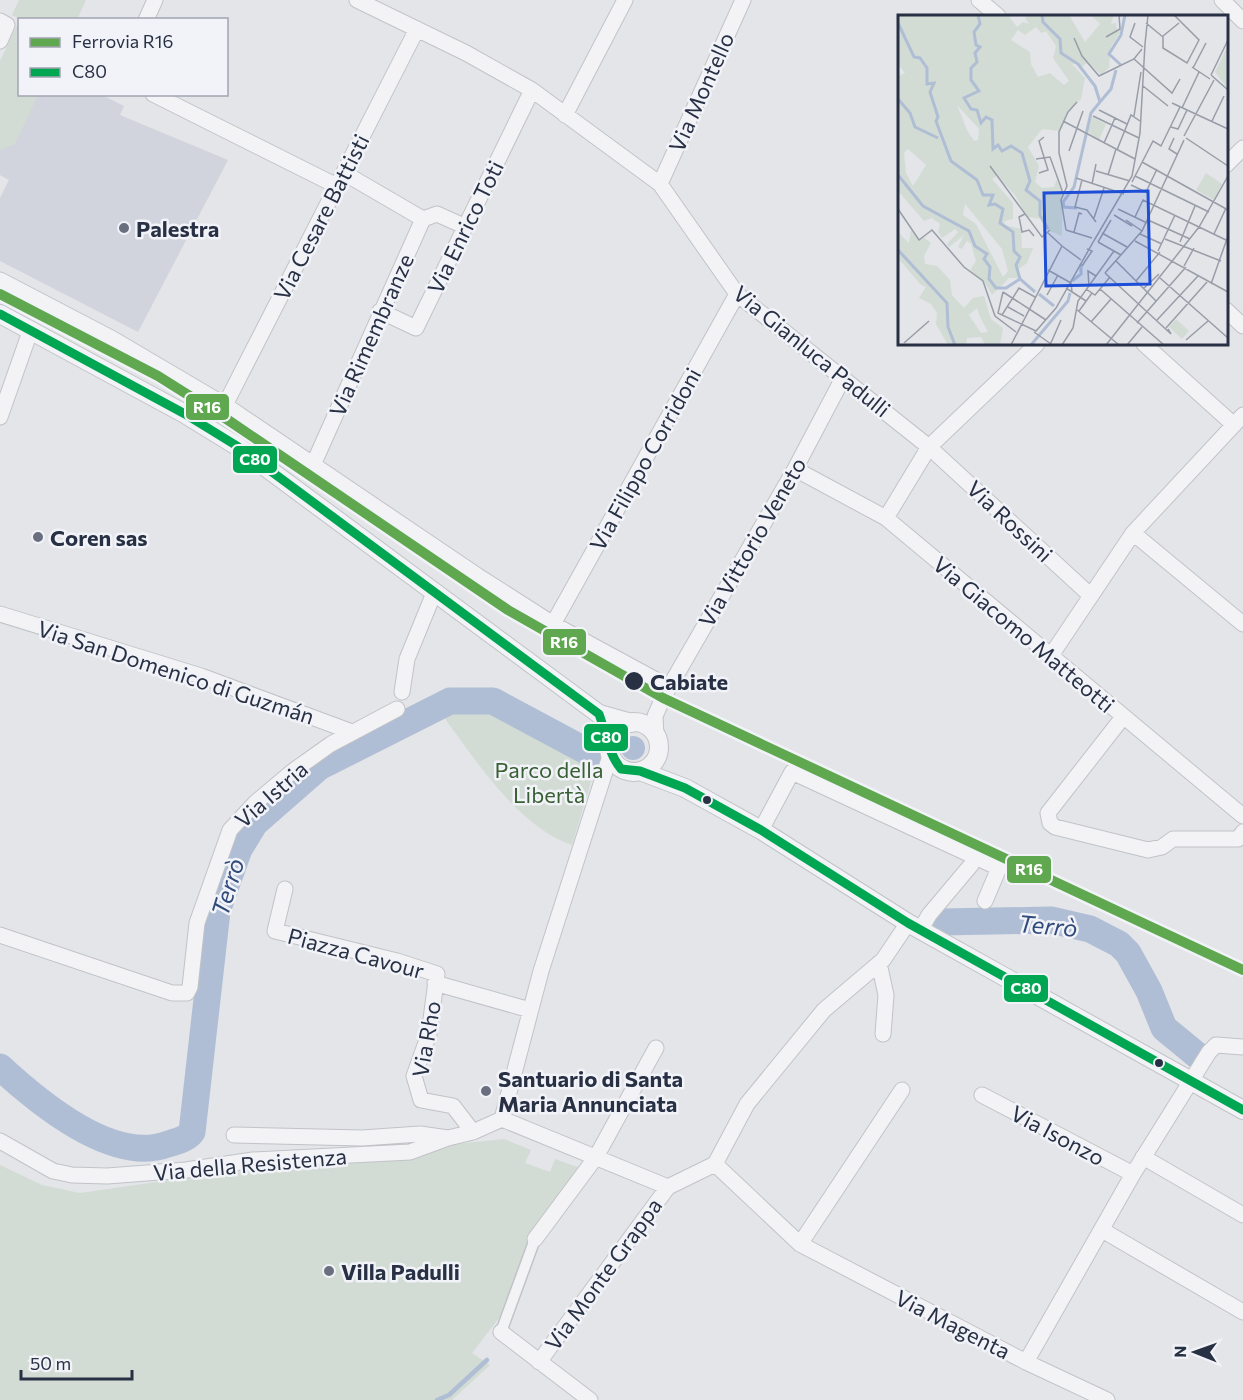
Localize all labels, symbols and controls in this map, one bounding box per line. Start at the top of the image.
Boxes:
inset map [898,15,1228,345]
legend [18,18,228,96]
street label: Via Montello [663,28,739,156]
text: Ferrovia R16 [72,30,173,52]
text: C80 [72,60,107,82]
street label: Via Cesare Battisti [267,129,375,305]
street label: Via Enrico Toti [421,156,509,298]
place label: Palestra [136,215,219,242]
marker: Palestra [117,221,131,235]
street label: Via Rimembranze [323,250,419,420]
street label: Via Gianluca Padulli [728,279,896,423]
street label: Via Filippo Corridoni [584,363,706,555]
line badge: R16 [185,393,230,421]
text: R16 [193,397,221,416]
line badge: C80 [232,445,278,474]
text: C80 [239,449,271,468]
street label: Via Vittorio Veneto [692,452,812,632]
street label: Via Rossini [962,475,1058,567]
place label: Coren sas [50,524,148,551]
marker: Coren sas [31,530,45,544]
street label: Via Giacomo Matteotti [928,550,1120,718]
street label: Via San Domenico di Guzmán [34,614,318,730]
line badge: R16 [542,628,587,656]
text: R16 [550,632,578,651]
place label: Cabiate [650,668,728,695]
marker: Cabiate [623,670,645,692]
line badge: C80 [583,723,629,752]
text: C80 [590,727,622,746]
street label: Via Istria [229,755,313,833]
park label: Parco della Libertà [495,756,603,808]
unlabelled marker [701,794,713,806]
water label: Terrò [204,854,250,920]
line badge: R16 [1006,855,1052,884]
text: R16 [1015,859,1043,878]
water label: Terrò [1017,908,1079,942]
street label: Piazza Cavour [285,922,427,984]
line badge: C80 [1003,974,1049,1003]
text: C80 [1010,978,1042,997]
street label: Via Rho [406,999,446,1079]
unlabelled marker [1153,1057,1165,1069]
place label: Santuario di Santa Maria Annunciata [498,1065,683,1117]
marker: Santuario di Santa Maria Annunciata [479,1084,493,1098]
street label: Via Isonzo [1006,1099,1110,1171]
street label: Via della Resistenza [152,1142,348,1186]
street label: Via Monte Grappa [539,1193,667,1355]
place label: Villa Padulli [341,1258,460,1285]
marker: Villa Padulli [322,1264,336,1278]
street label: Via Magenta [891,1284,1015,1364]
north arrow [1165,1322,1225,1382]
scale bar [21,1343,132,1381]
text: N [1170,1346,1189,1358]
text: 50 m [30,1352,71,1374]

